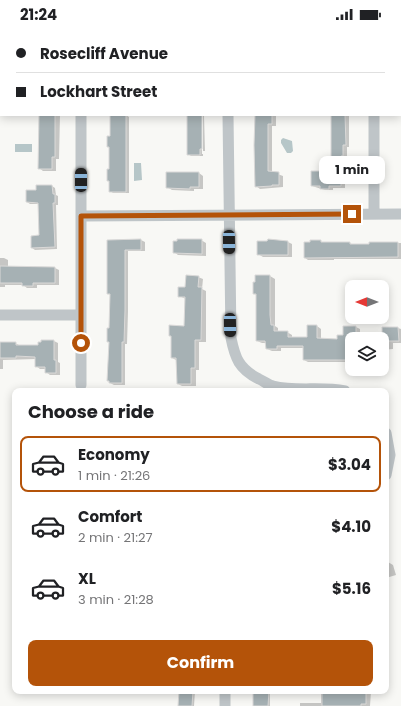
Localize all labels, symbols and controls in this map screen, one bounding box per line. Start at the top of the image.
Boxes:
text: 21:24 [20,4,57,25]
text: Rosecliff Avenue [40,43,168,64]
text: Lockhart Street [40,81,157,102]
callout: 1 min [319,156,385,184]
text: 1 min [335,160,369,179]
car [75,168,87,192]
route end [343,205,361,223]
car [223,230,235,254]
north arrow [345,280,389,324]
map controls [345,280,389,376]
car [224,313,236,337]
button: layers [345,332,389,376]
route start [72,334,90,352]
text: Choose a ride [28,399,154,424]
text: Economy [78,444,150,465]
icon: car [30,446,66,482]
text: $3.04 [328,454,371,475]
text: 1 min · 21:26 [78,466,150,485]
text: Comfort [78,506,142,527]
icon: car [30,508,66,544]
text: $4.10 [331,516,371,537]
text: 2 min · 21:27 [78,528,153,547]
text: XL [78,568,96,589]
icon: car [30,570,66,606]
text: $5.16 [332,578,371,599]
text: 3 min · 21:28 [78,590,154,609]
button: Confirm [28,640,373,686]

